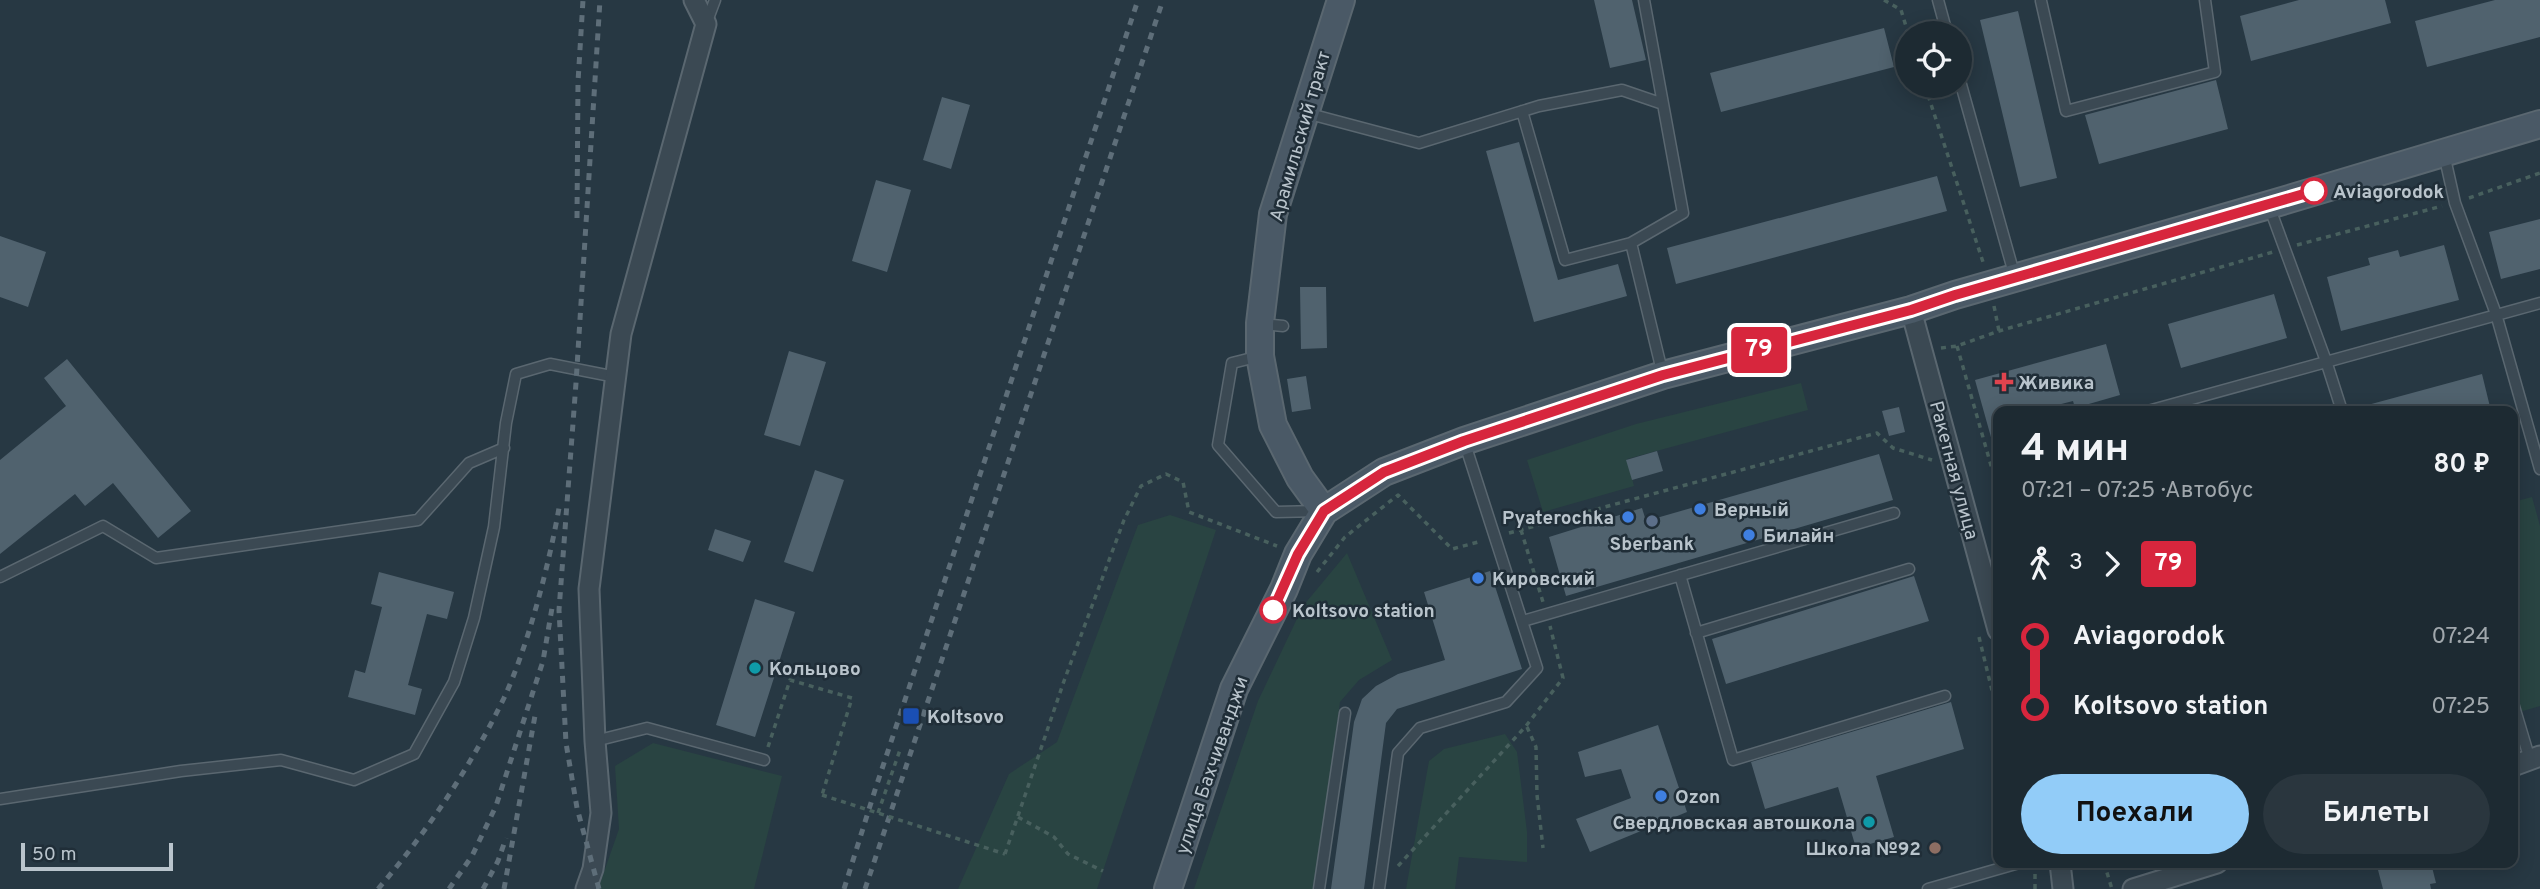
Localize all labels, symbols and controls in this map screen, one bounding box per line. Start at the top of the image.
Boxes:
map controls [1895,21,1972,98]
button: locate [1895,21,1972,98]
street label: Арамильский тракт [1265,48,1337,225]
marker: Aviagorodok [2301,178,2327,204]
place label: Aviagorodok [2333,181,2445,205]
line badge: 79 [1728,327,1790,373]
text: 79 [1745,335,1773,365]
place label: Живика [2018,372,2094,396]
marker: Живика [1996,374,2012,390]
street label: Ракетная улица [1923,398,1983,543]
text: 4 мин [2021,426,2129,475]
text: 80 ₽ [2433,449,2490,482]
text: 07:21 – 07:25 · Автобус [2021,477,2254,506]
place label: Верный [1714,499,1789,523]
marker: Верный [1692,501,1708,517]
place label: Pyaterochka [1502,507,1614,531]
marker: Pyaterochka [1620,509,1636,525]
marker: Sberbank [1644,513,1660,529]
place label: Билайн [1763,525,1834,549]
marker: Билайн [1741,527,1757,543]
place label: Sberbank [1610,533,1695,557]
icon: walk [2021,545,2059,583]
icon: forward [2093,545,2131,583]
text: 3 [2069,549,2083,578]
text: 79 [2155,549,2182,579]
place label: Кировский [1492,568,1595,592]
marker: Кировский [1470,570,1486,586]
marker: Koltsovo station [1260,597,1286,623]
place label: Koltsovo station [1292,600,1435,624]
text: Aviagorodok [2073,621,2225,654]
text: 07:24 [2432,623,2490,652]
place label: Кольцово [769,658,861,682]
marker: Кольцово [747,660,763,676]
street label: улица Бахчиванджи [1171,674,1255,858]
text: Koltsovo station [2073,691,2268,724]
text: 07:25 [2431,693,2490,722]
marker: Koltsovo [901,706,921,726]
place label: Koltsovo [927,706,1004,730]
button: Поехали [2021,774,2249,854]
button: Билеты [2263,774,2490,854]
place label: Ozon [1675,786,1720,810]
marker: Ozon [1653,788,1669,804]
place label: Свердловская автошкола [1612,812,1855,836]
marker: Свердловская автошкола [1861,814,1877,830]
place label: Школа №92 [1806,838,1921,862]
scale bar [21,840,173,872]
marker: Школа №92 [1927,840,1943,856]
text: 50 m [32,843,77,867]

